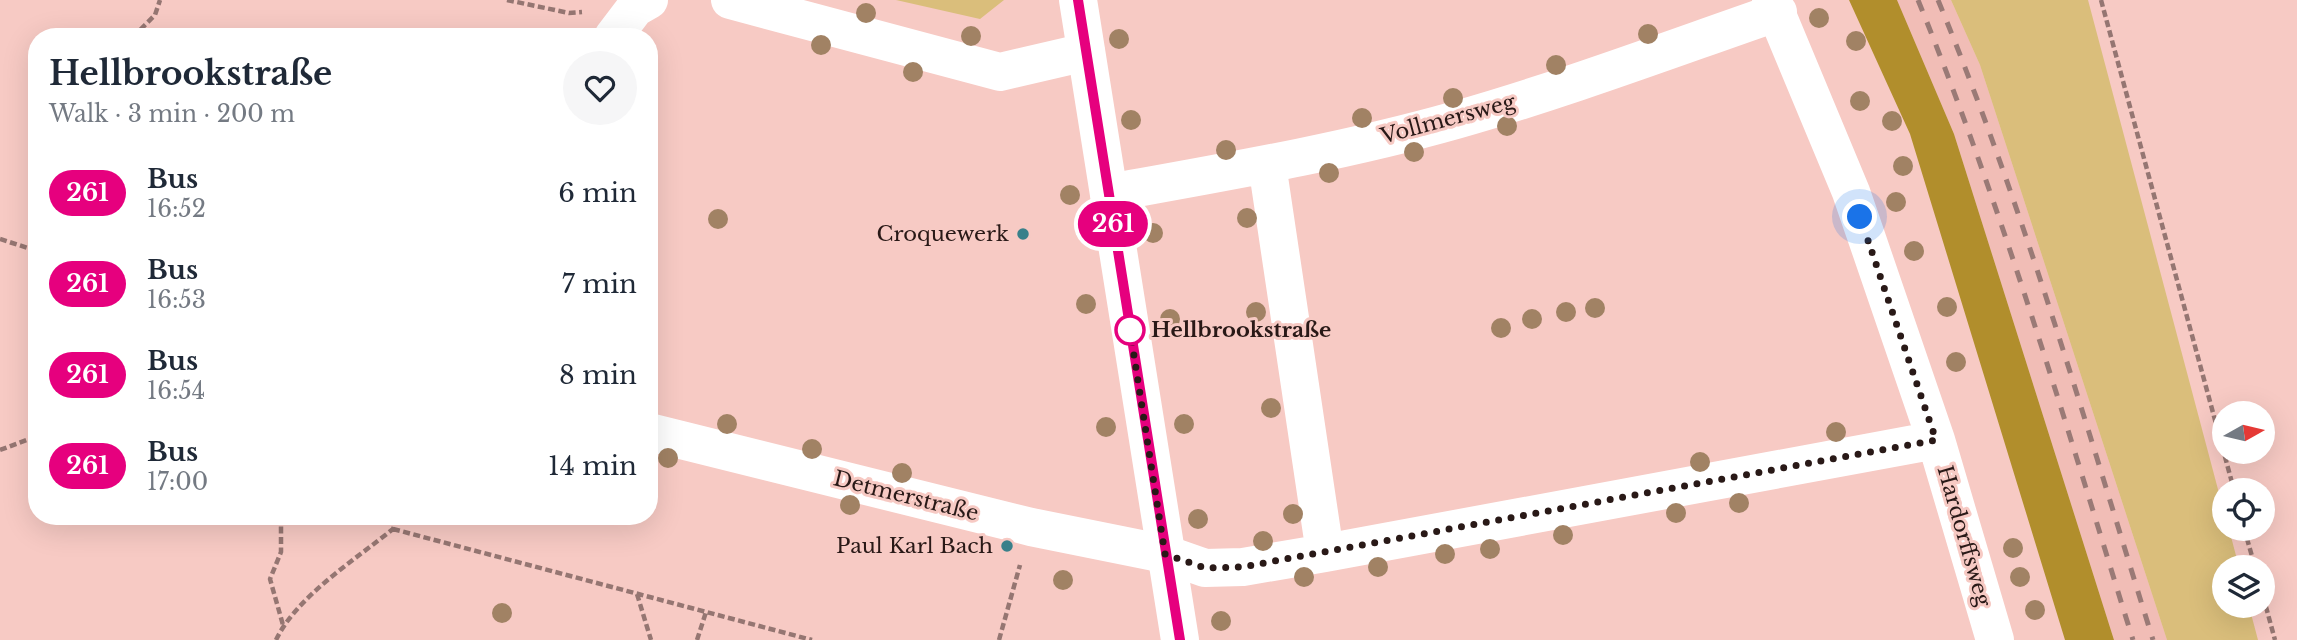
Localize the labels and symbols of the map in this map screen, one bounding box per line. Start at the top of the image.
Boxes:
street label: Vollmersweg [1377,88,1519,150]
your location [1842,199,1877,234]
line badge: 261 [1073,201,1153,247]
place label: Croquewerk [877,221,1009,247]
marker: Croquewerk [1015,226,1031,242]
marker: Hellbrookstraße [1115,315,1145,345]
place label: Hellbrookstraße [1151,317,1331,343]
north arrow [2212,401,2275,464]
street label: Hardorffsweg [1931,462,1997,610]
street label: Detmerstraße [831,465,981,527]
place label: Paul Karl Bach [836,533,993,559]
marker: Paul Karl Bach [999,538,1015,554]

